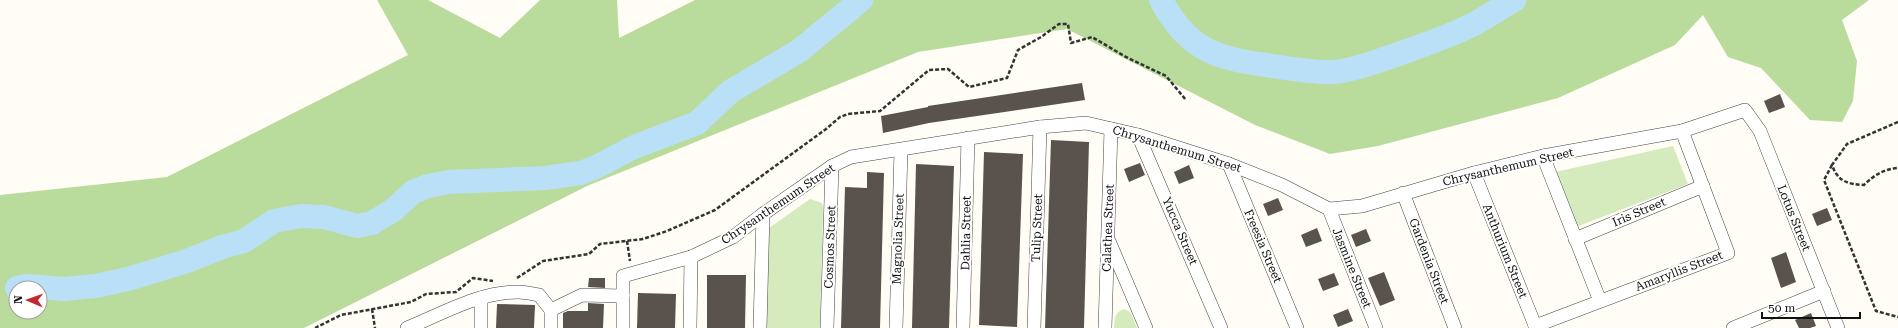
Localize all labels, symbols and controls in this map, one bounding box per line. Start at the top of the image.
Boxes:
street label: Chrysanthemum Street [1111,123,1244,175]
street label: Chrysanthemum Street [1441,145,1575,189]
street label: Chrysanthemum Street [719,160,838,247]
street label: Calathea Street [1099,183,1117,272]
street label: Lotus Street [1774,183,1814,254]
street label: Magnolia Street [889,193,907,285]
street label: Tulip Street [1029,193,1045,262]
street label: Iris Street [1610,194,1668,229]
street label: Dahlia Street [958,195,974,271]
street label: Yucca Street [1159,195,1201,268]
street label: Anthurium Street [1480,202,1530,301]
street label: Cosmos Street [822,205,838,289]
street label: Freesia Street [1241,207,1285,285]
street label: Gardenia Street [1406,216,1452,306]
street label: Jasmine Street [1330,226,1375,311]
street label: Amaryllis Street [1633,248,1725,294]
north arrow [8,280,48,320]
scale bar [1762,294,1860,320]
text: N [12,295,25,304]
text: 50 m [1768,301,1795,315]

